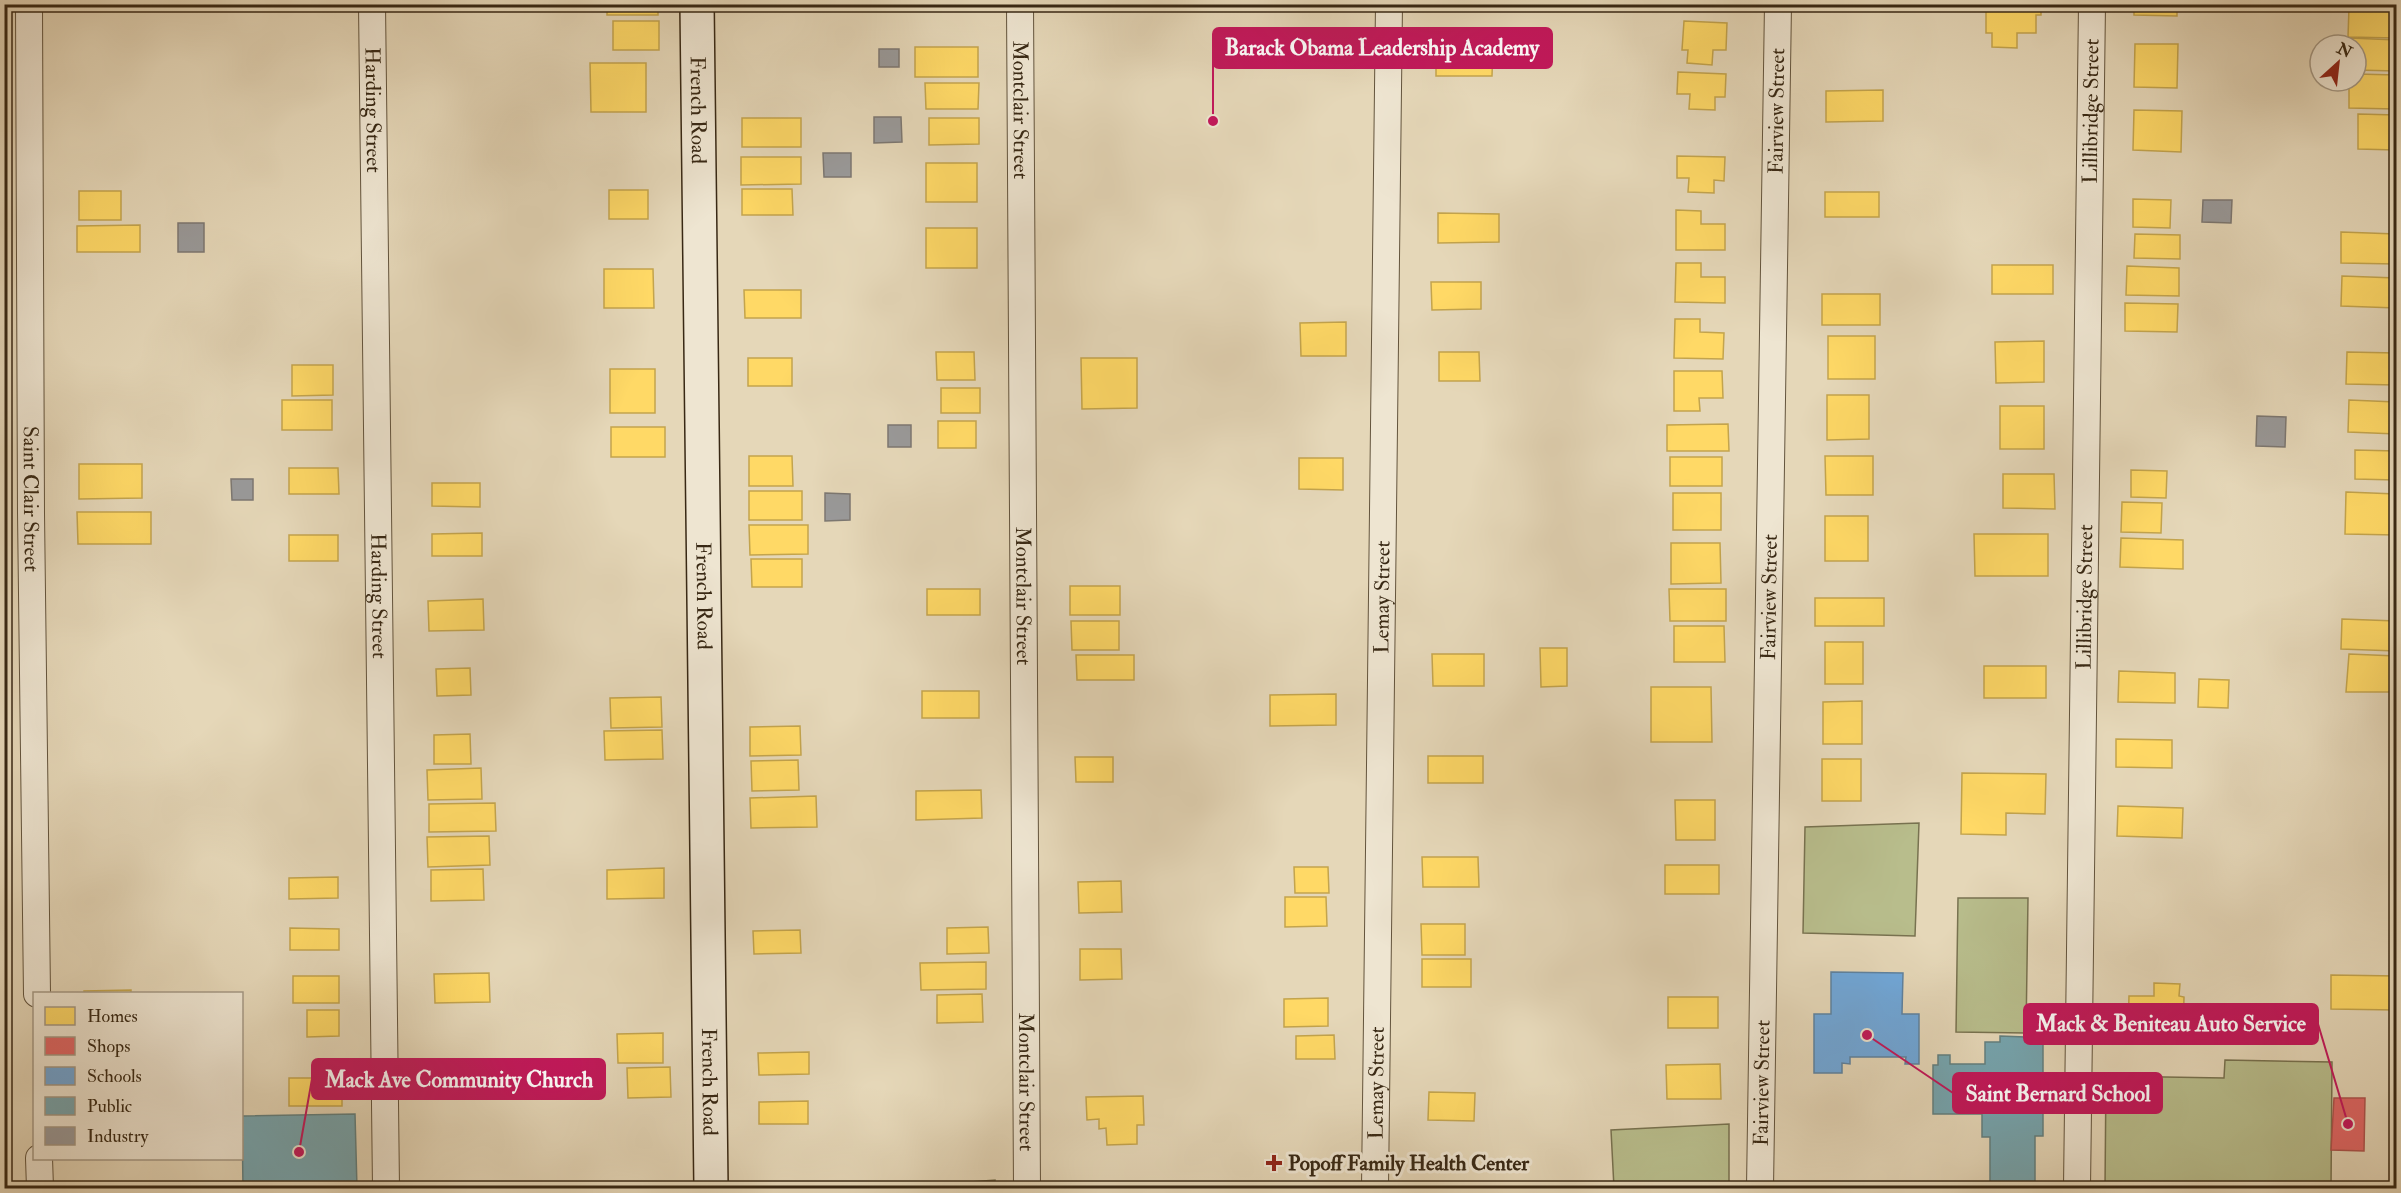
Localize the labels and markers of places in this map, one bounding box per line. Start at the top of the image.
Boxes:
callout: Barack Obama Leadership Academy [1213,28,1552,68]
callout: Mack & Beniteau Auto Service [2024,1004,2318,1044]
callout: Mack Ave Community Church [312,1059,605,1099]
callout: Saint Bernard School [1953,1073,2162,1113]
place label: Popoff Family Health Center [1288,1150,1530,1177]
marker: Popoff Family Health Center [1265,1154,1283,1172]

